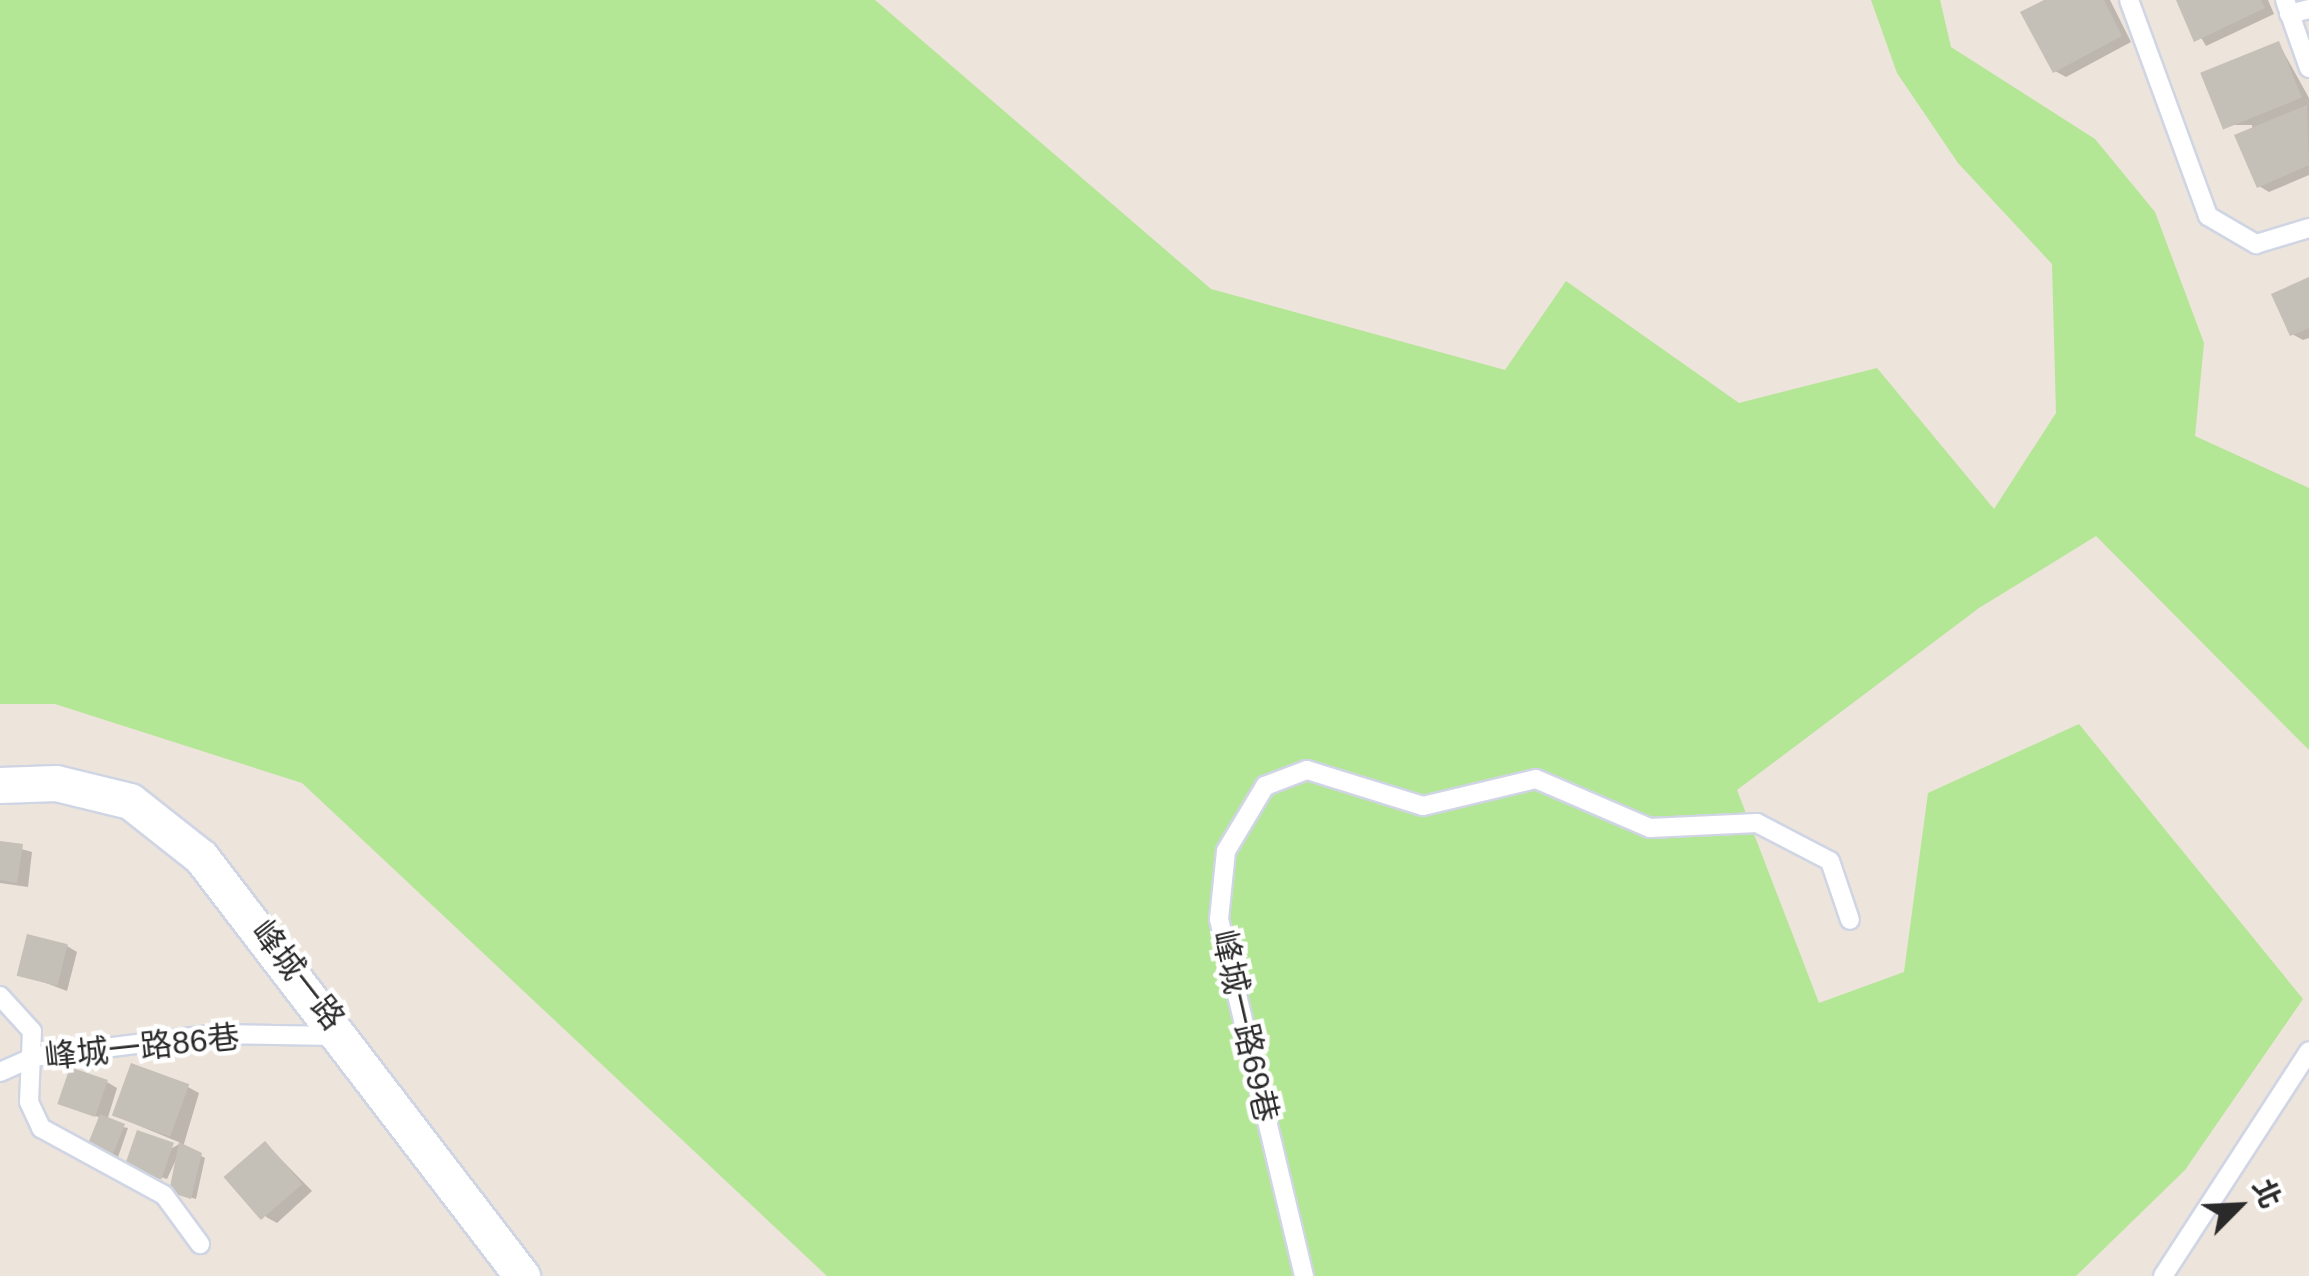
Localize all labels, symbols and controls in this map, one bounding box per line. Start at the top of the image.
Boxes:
street label: 峰城一路 [243,913,353,1037]
street label: 峰城一路69巷 [1204,926,1286,1126]
street label: 峰城一路86巷 [43,1018,241,1076]
north arrow [2189,1156,2289,1256]
text: 北 [2247,1174,2287,1213]

